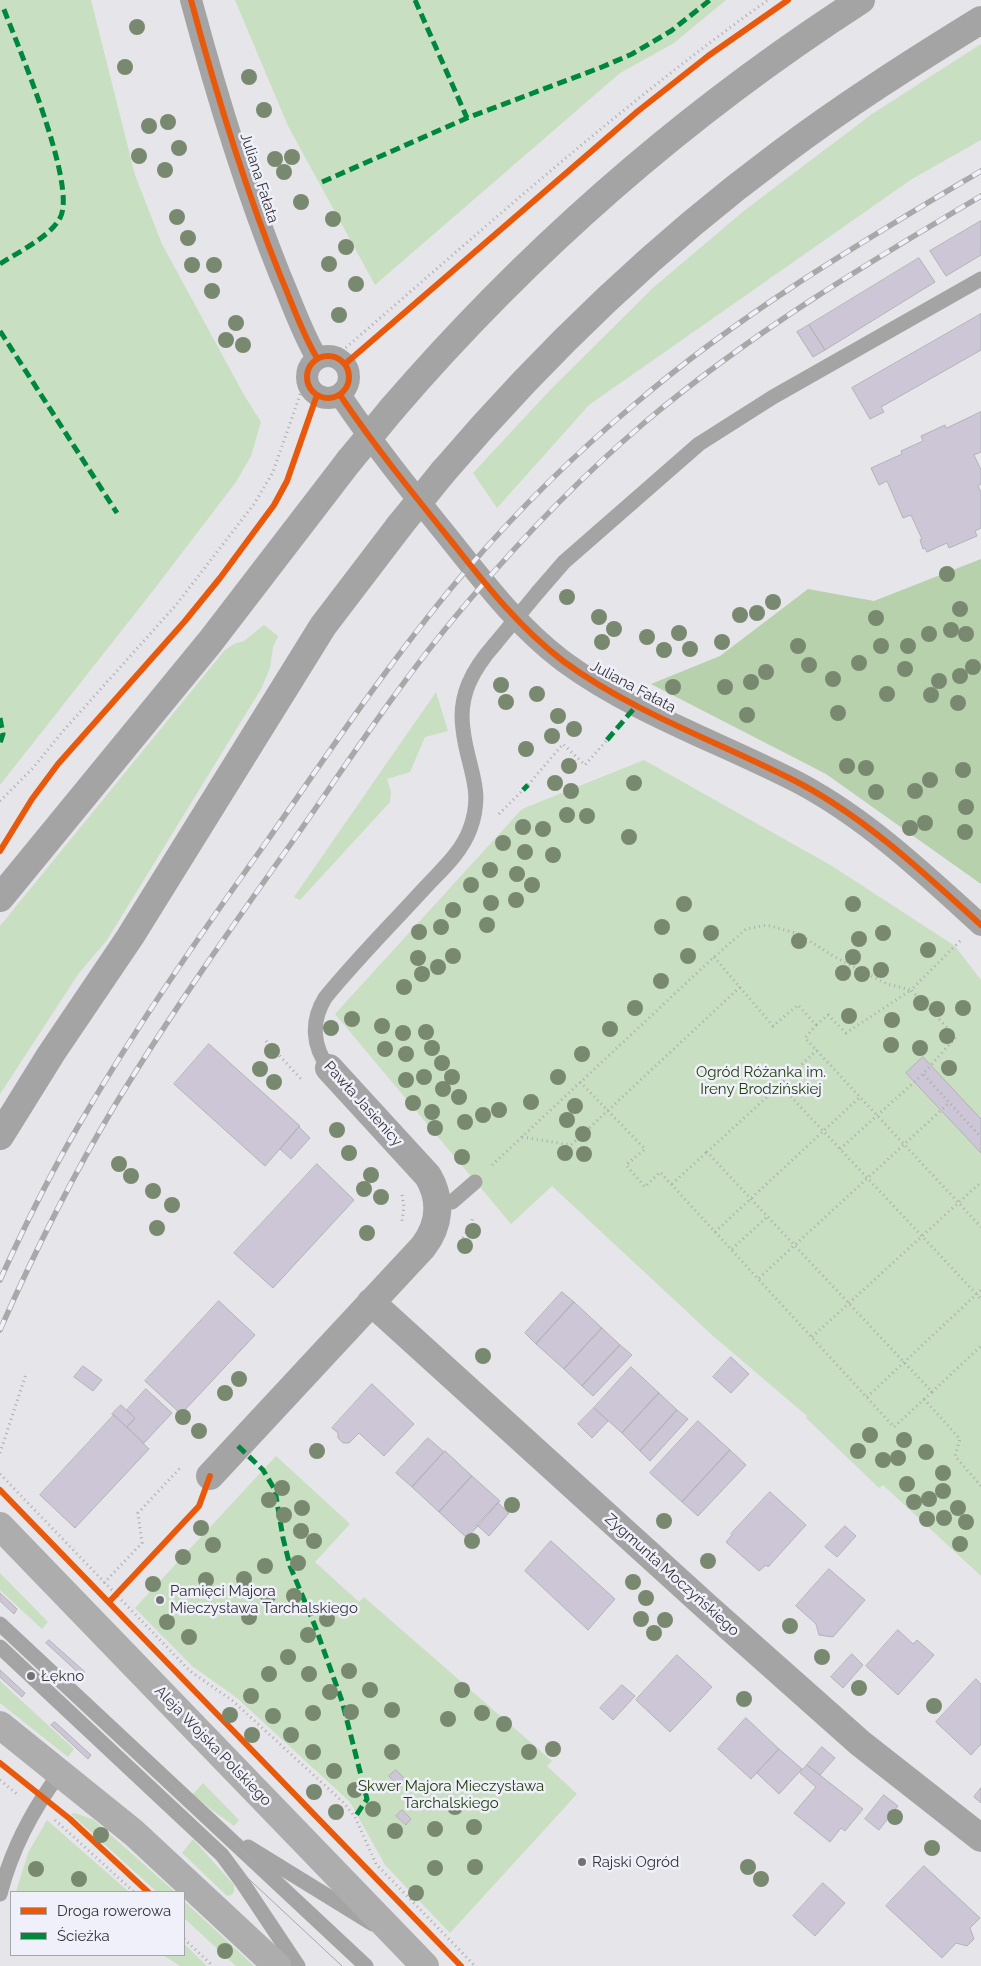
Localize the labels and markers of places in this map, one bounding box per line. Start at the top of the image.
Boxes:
place label: Pamięci Majora Mieczysława Tarchalskiego [170,1582,358,1617]
marker: Pamięci Majora Mieczysława Tarchalskiego [154,1594,166,1606]
place label: Łękno [41,1667,84,1685]
marker: Łękno [25,1670,37,1682]
place label: Rajski Ogród [592,1853,679,1871]
marker: Rajski Ogród [576,1856,588,1868]

